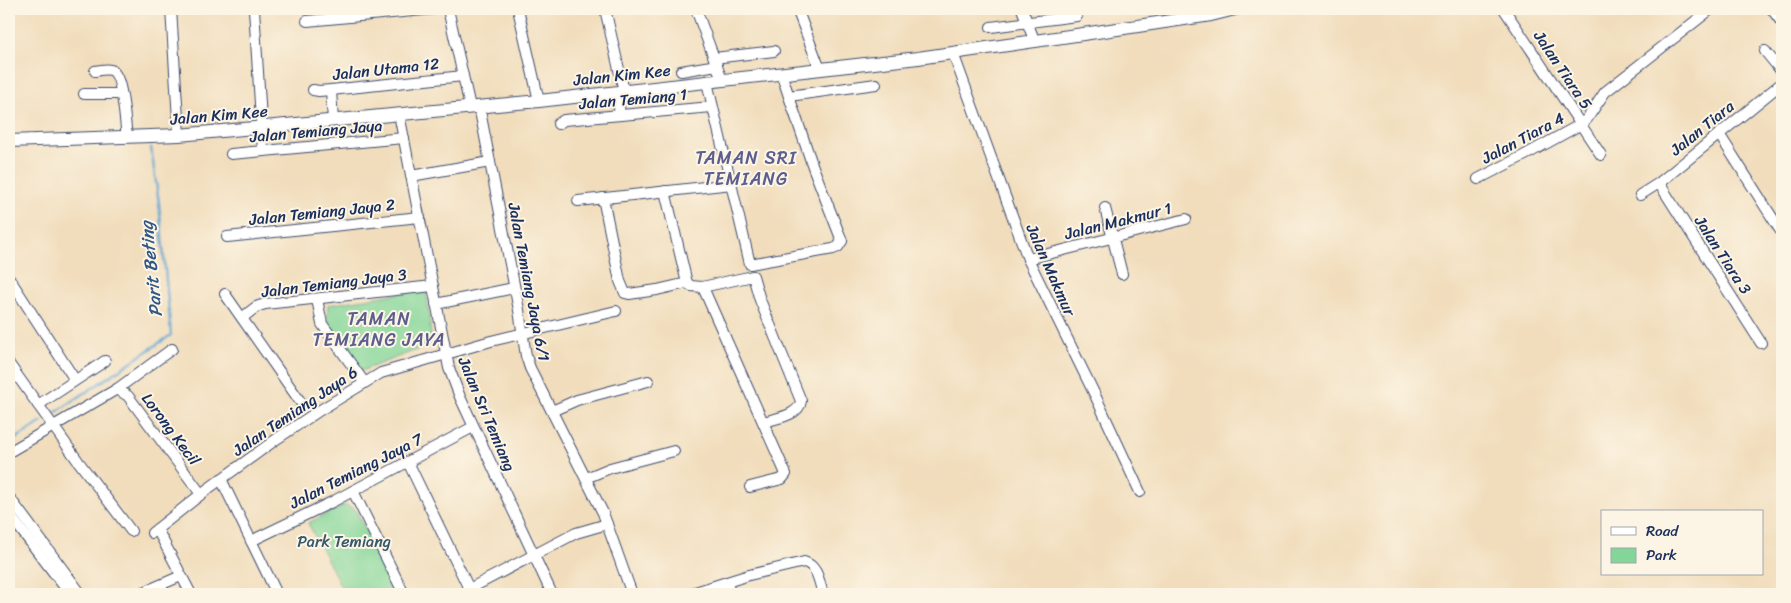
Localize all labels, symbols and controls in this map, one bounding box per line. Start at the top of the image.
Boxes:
street label: Jalan Tiara 5 [1525,24,1600,116]
street label: Jalan Utama 12 [331,49,441,89]
street label: Jalan Kim Kee [571,55,672,95]
street label: Jalan Temiang 1 [577,80,688,118]
street label: Jalan Tiara [1662,92,1742,164]
street label: Jalan Kim Kee [168,96,269,134]
street label: Jalan Tiara 4 [1475,104,1570,173]
street label: Jalan Temiang Jaya [247,111,384,151]
district label: TAMAN SRI TEMIANG [695,142,798,195]
street label: Jalan Temiang Jaya 2 [247,190,396,234]
street label: Jalan Makmur 1 [1060,194,1175,249]
street label: Jalan Temiang Jaya 6/1 [499,199,559,364]
street label: Jalan Tiara 3 [1686,209,1760,301]
water label: Parit Beting [130,218,172,318]
street label: Jalan Makmur [1017,218,1085,322]
street label: Jalan Temiang Jaya 3 [259,260,408,306]
district label: TAMAN TEMIANG JAYA [313,303,445,356]
street label: Jalan Sri Temiang [449,351,524,476]
street label: Jalan Temiang Jaya 6 [225,358,364,464]
street label: Lorong Kecil [134,386,209,472]
street label: Jalan Temiang Jaya 7 [283,424,429,518]
legend [1601,510,1764,576]
text: Road [1646,518,1679,544]
park label: Park Temiang [297,527,391,556]
text: Park [1646,542,1677,568]

